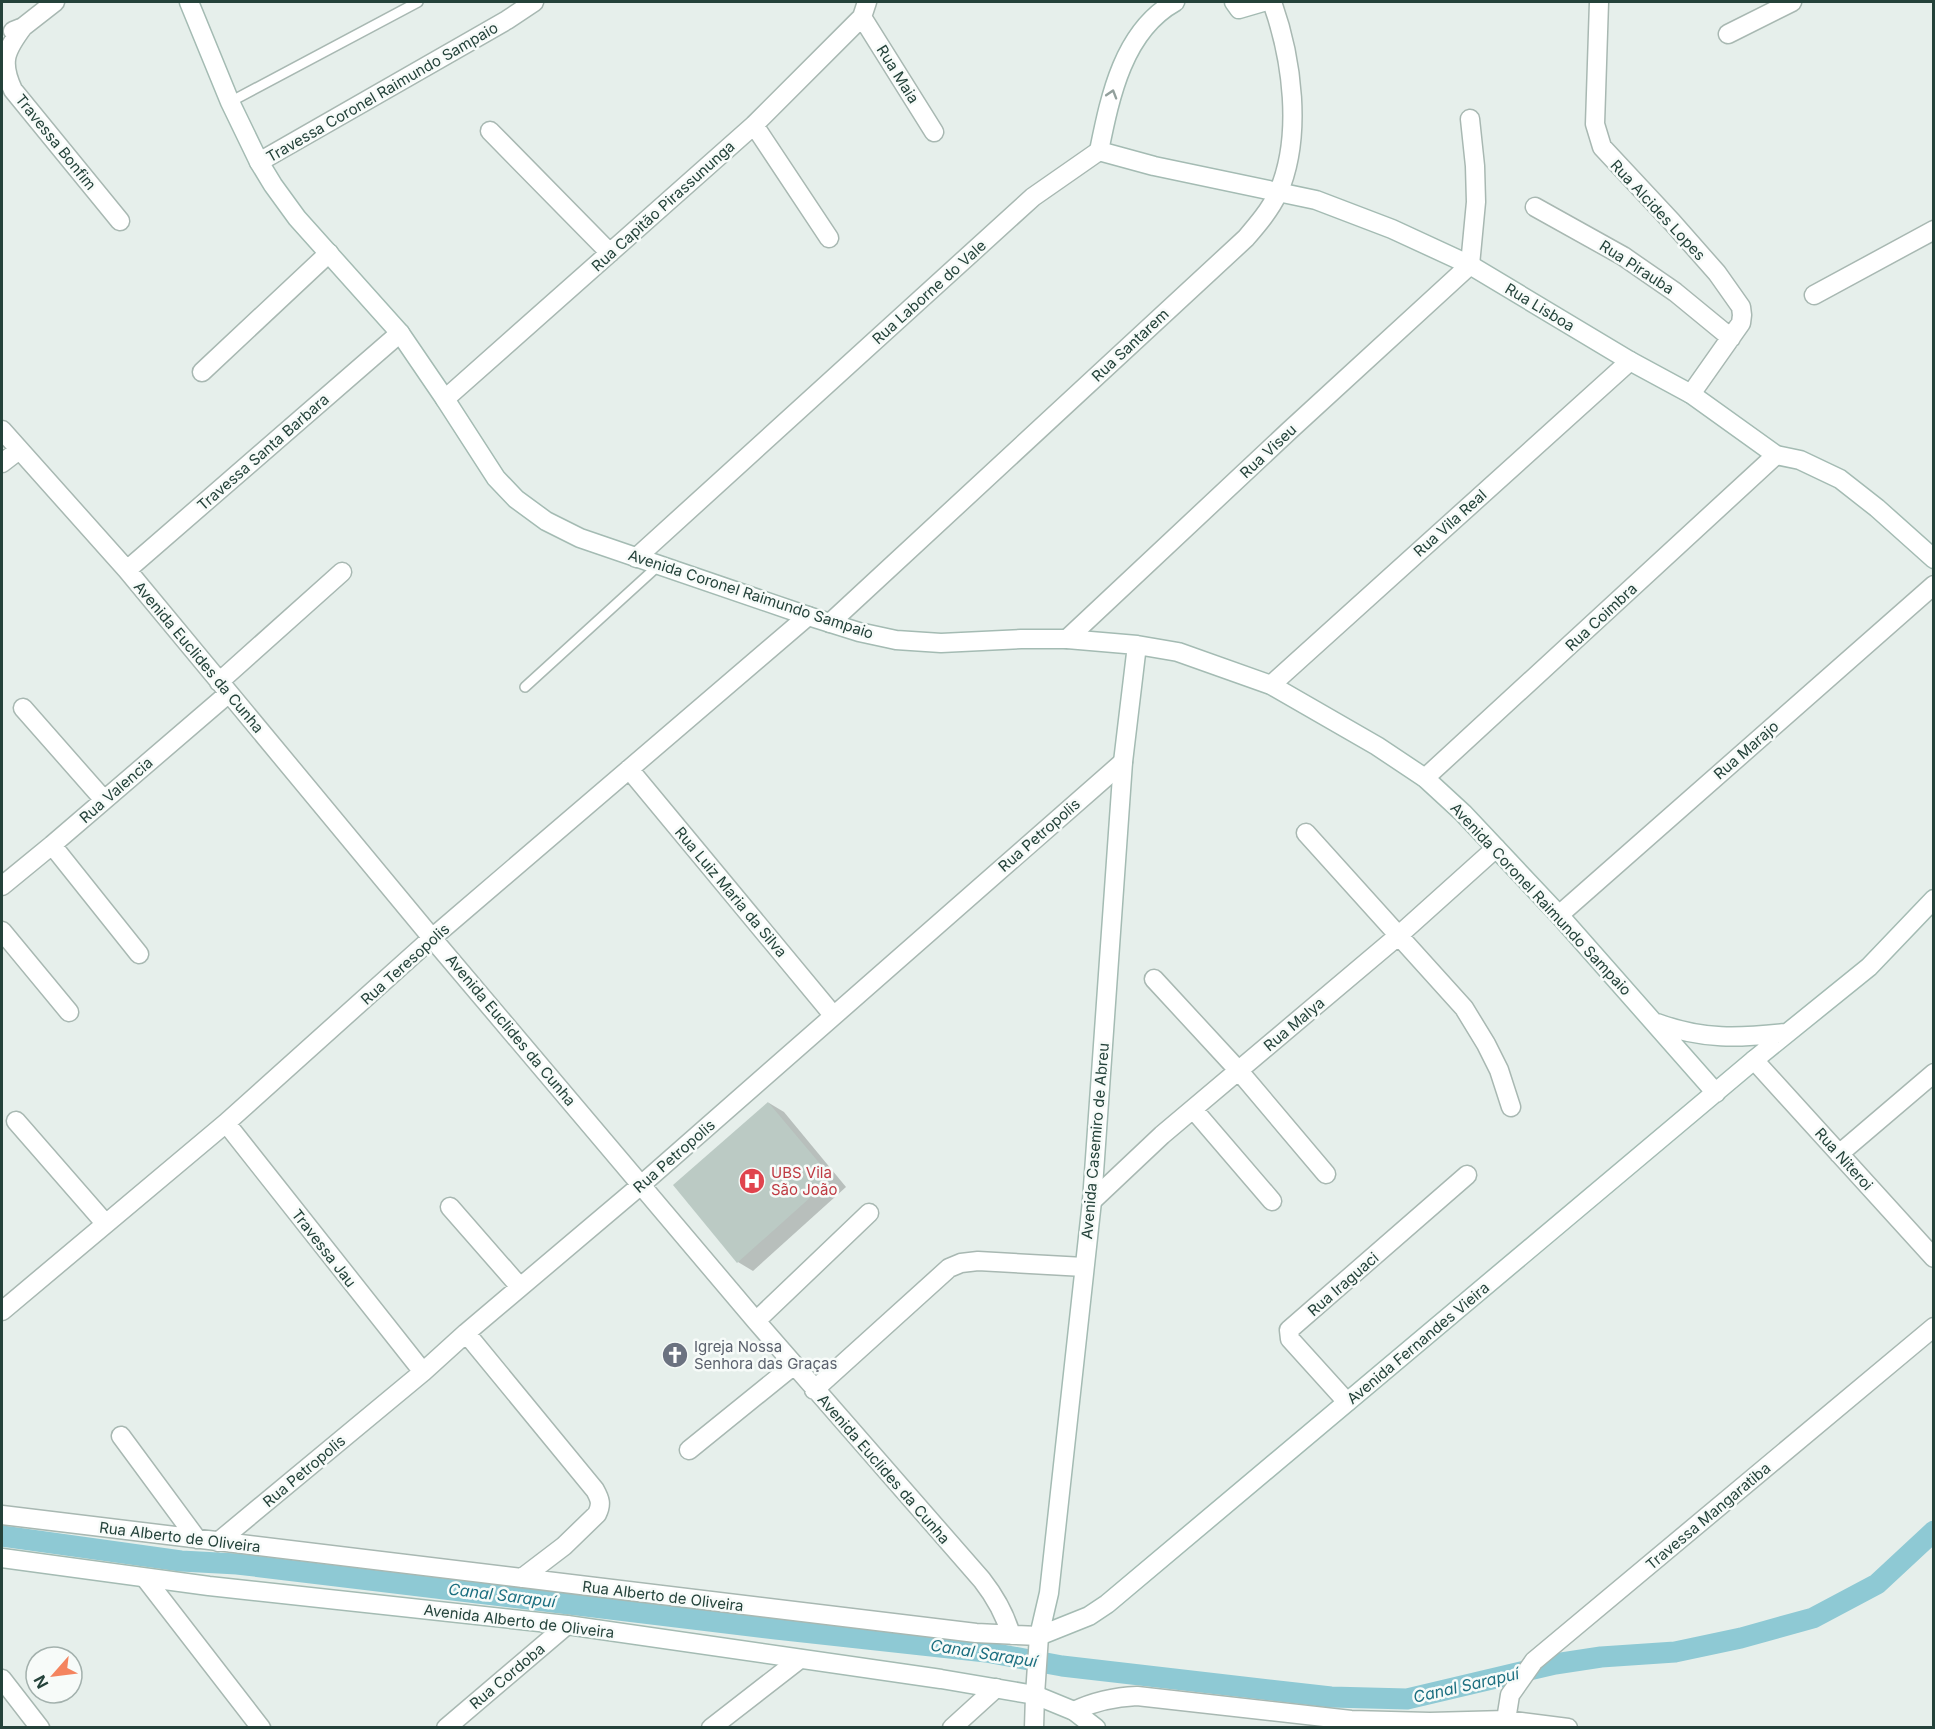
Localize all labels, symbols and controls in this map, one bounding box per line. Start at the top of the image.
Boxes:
street label: Travessa Coronel Raimundo Sampaio [263,18,501,166]
street label: Rua Maia [873,41,923,107]
one-way arrow [1105,89,1118,100]
street label: Travessa Bonfim [11,90,101,194]
street label: Rua Capitão Pirassununga [587,137,739,275]
street label: Rua Alcides Lopes [1606,156,1710,264]
street label: Rua Laborne do Vale [868,236,990,348]
street label: Rua Pirauba [1596,236,1678,298]
street label: Rua Lisboa [1502,279,1578,335]
street label: Rua Santarem [1087,304,1173,386]
street label: Travessa Santa Barbara [193,390,333,514]
street label: Rua Viseu [1236,420,1300,482]
street label: Rua Vila Real [1410,485,1490,561]
street label: Avenida Coronel Raimundo Sampaio [626,545,876,643]
street label: Avenida Euclides da Cunha [130,577,268,737]
street label: Rua Coimbra [1561,579,1641,655]
street label: Rua Marajo [1710,717,1782,783]
street label: Rua Valencia [75,753,157,827]
street label: Rua Petropolis [994,794,1084,876]
street label: Avenida Coronel Raimundo Sampaio [1446,799,1636,999]
street label: Rua Luiz Maria da Silva [671,823,791,961]
street label: Rua Teresopolis [357,919,453,1009]
street label: Avenida Euclides da Cunha [442,950,580,1110]
street label: Rua Malya [1260,993,1328,1055]
street label: Avenida Casemiro de Abreu [1077,1042,1113,1240]
street label: Rua Petropolis [629,1115,719,1197]
street label: Rua Niteroi [1811,1124,1877,1194]
place label: UBS Vila São João [771,1163,837,1199]
hospital icon: UBS Vila São João [737,1166,767,1196]
street label: Travessa Jau [288,1205,360,1291]
street label: Rua Iraguaci [1304,1248,1382,1320]
street label: Avenida Fernandes Vieira [1343,1278,1493,1408]
place label: Igreja Nossa Senhora das Graças [694,1337,838,1373]
church icon: Igreja Nossa Senhora das Graças [660,1340,690,1370]
street label: Avenida Euclides da Cunha [814,1390,954,1548]
street label: Rua Petropolis [259,1431,349,1511]
street label: Travessa Mangaratiba [1642,1458,1774,1574]
street label: Rua Alberto de Oliveira [98,1518,262,1556]
street label: Rua Alberto de Oliveira [581,1577,745,1615]
water label: Canal Sarapuí [447,1578,559,1612]
street label: Avenida Alberto de Oliveira [423,1600,615,1642]
water label: Canal Sarapuí [929,1635,1041,1672]
street label: Rua Cordoba [465,1639,549,1713]
north arrow [24,1645,84,1705]
water label: Canal Sarapuí [1411,1663,1523,1707]
text: N [29,1672,52,1692]

